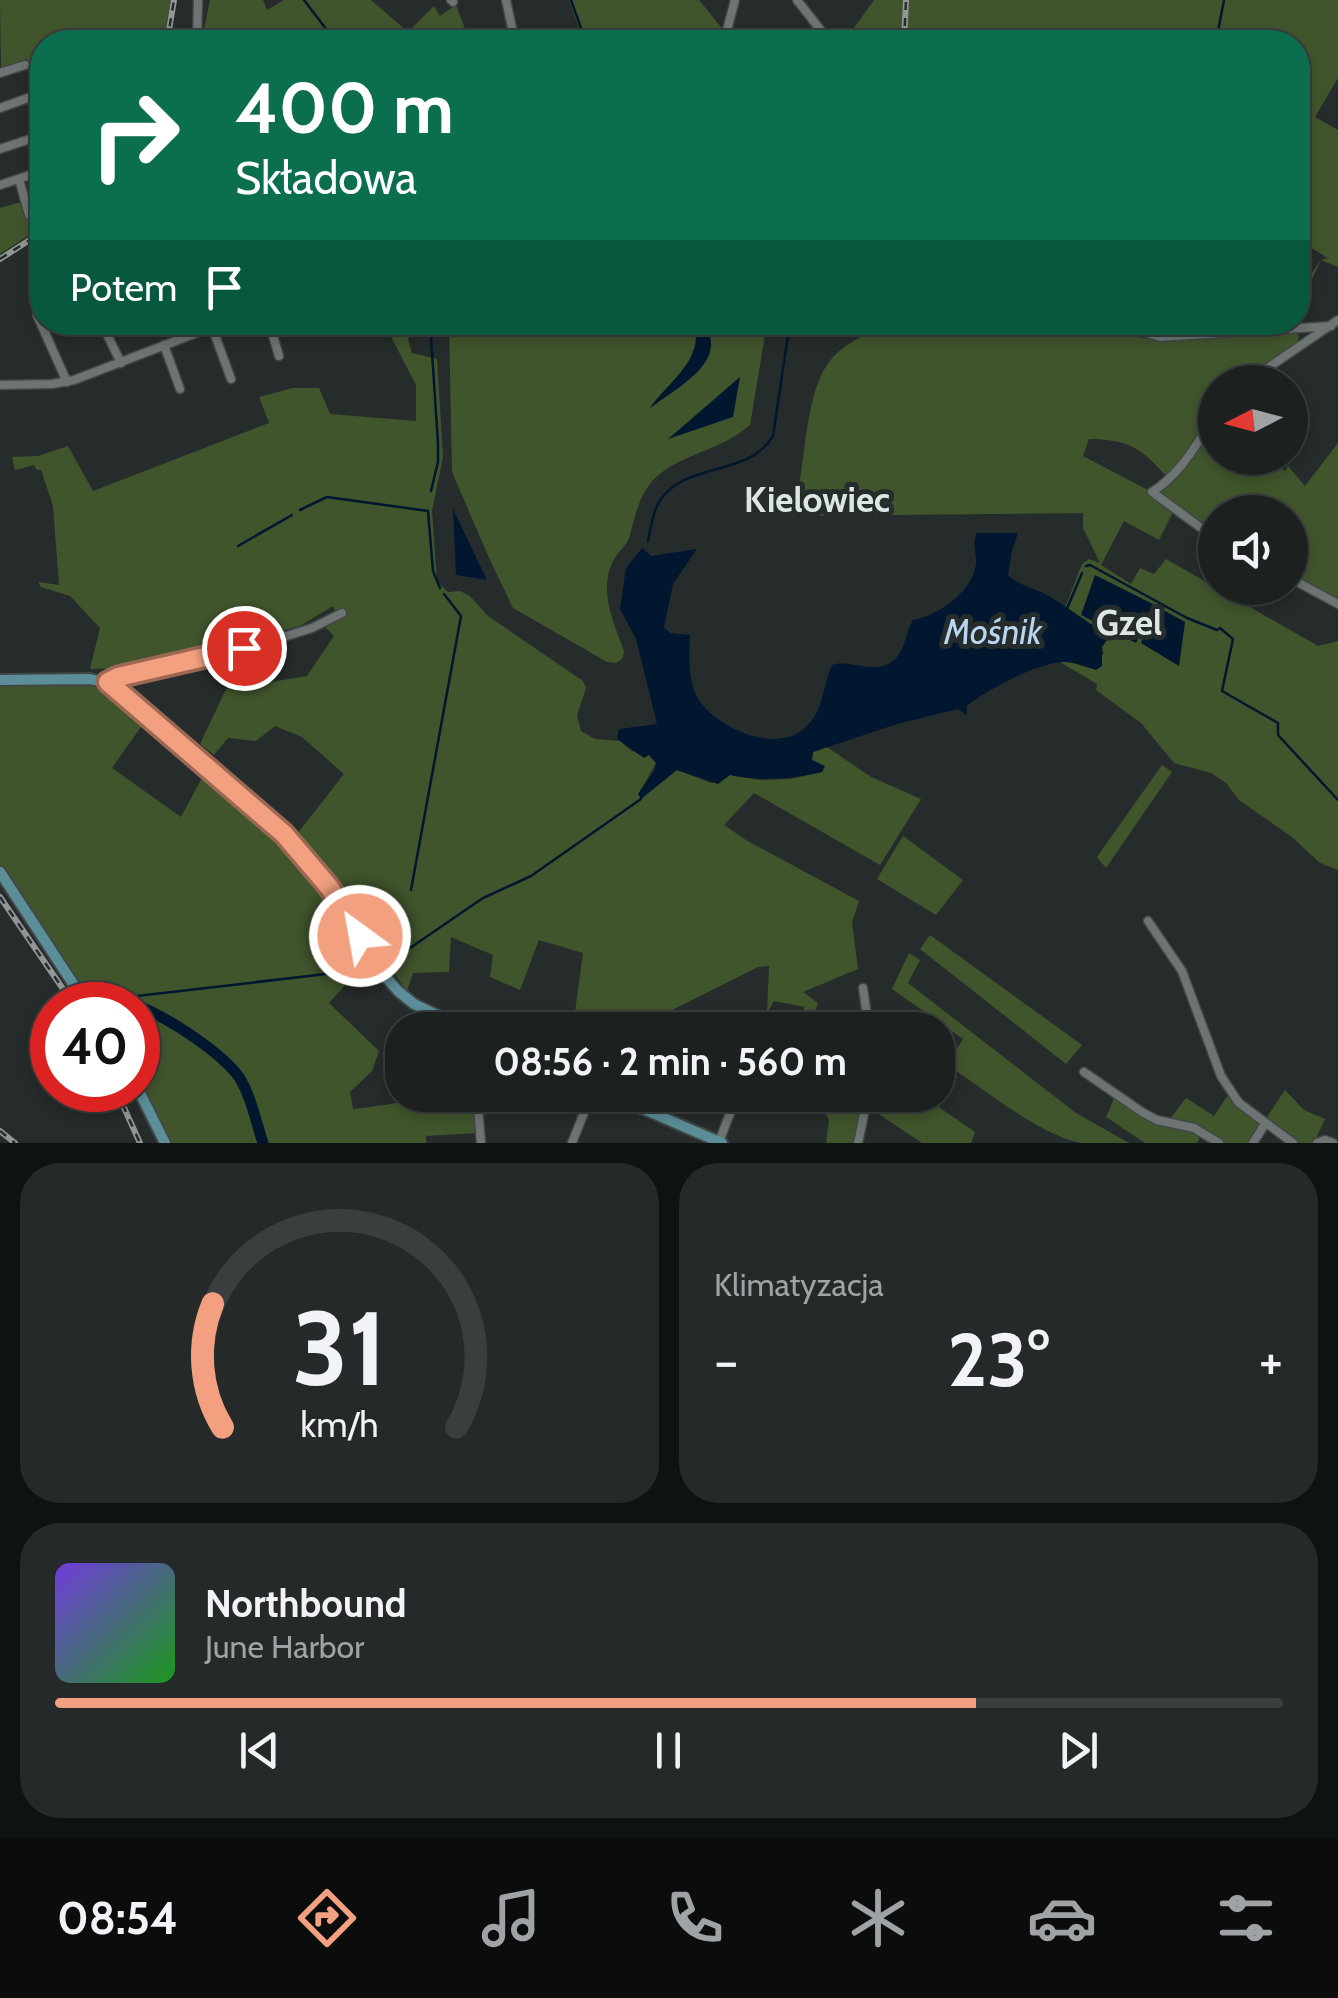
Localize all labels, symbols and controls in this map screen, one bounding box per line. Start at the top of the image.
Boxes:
text: 400 m [235,65,454,151]
icon: right [70,70,200,200]
text: Składowa [235,151,417,205]
icon: arrive [197,260,252,315]
text: Potem [70,264,177,311]
north arrow [1198,365,1308,475]
map controls [1198,365,1308,605]
district label: Kielowiec [744,478,890,521]
button: sound [1198,495,1308,605]
district label: Gzel [1096,601,1162,644]
pin [202,606,287,691]
water label: Mośnik [943,610,1043,653]
icon: arrive [217,621,272,676]
position arrow [308,884,412,988]
speed limit sign: 40 [30,982,160,1112]
text: 08:56 · 2 min · 560 m [493,1038,847,1085]
text: Klimatyzacja [714,1265,884,1304]
text: 31 [292,1285,387,1411]
text: 23° [948,1314,1049,1405]
text: − [714,1327,738,1394]
text: + [1259,1327,1283,1394]
text: km/h [300,1403,379,1446]
text: Northbound [205,1580,407,1627]
text: June Harbor [205,1627,364,1666]
icon: previous [232,1723,287,1778]
icon: pause [641,1723,696,1778]
icon: next [1051,1723,1106,1778]
icon: directions [292,1883,362,1953]
icon: music [476,1883,546,1953]
icon: phone [660,1883,730,1953]
icon: climate [843,1883,913,1953]
icon: car [1027,1883,1097,1953]
icon: filters [1211,1883,1281,1953]
text: 08:54 [57,1891,178,1945]

